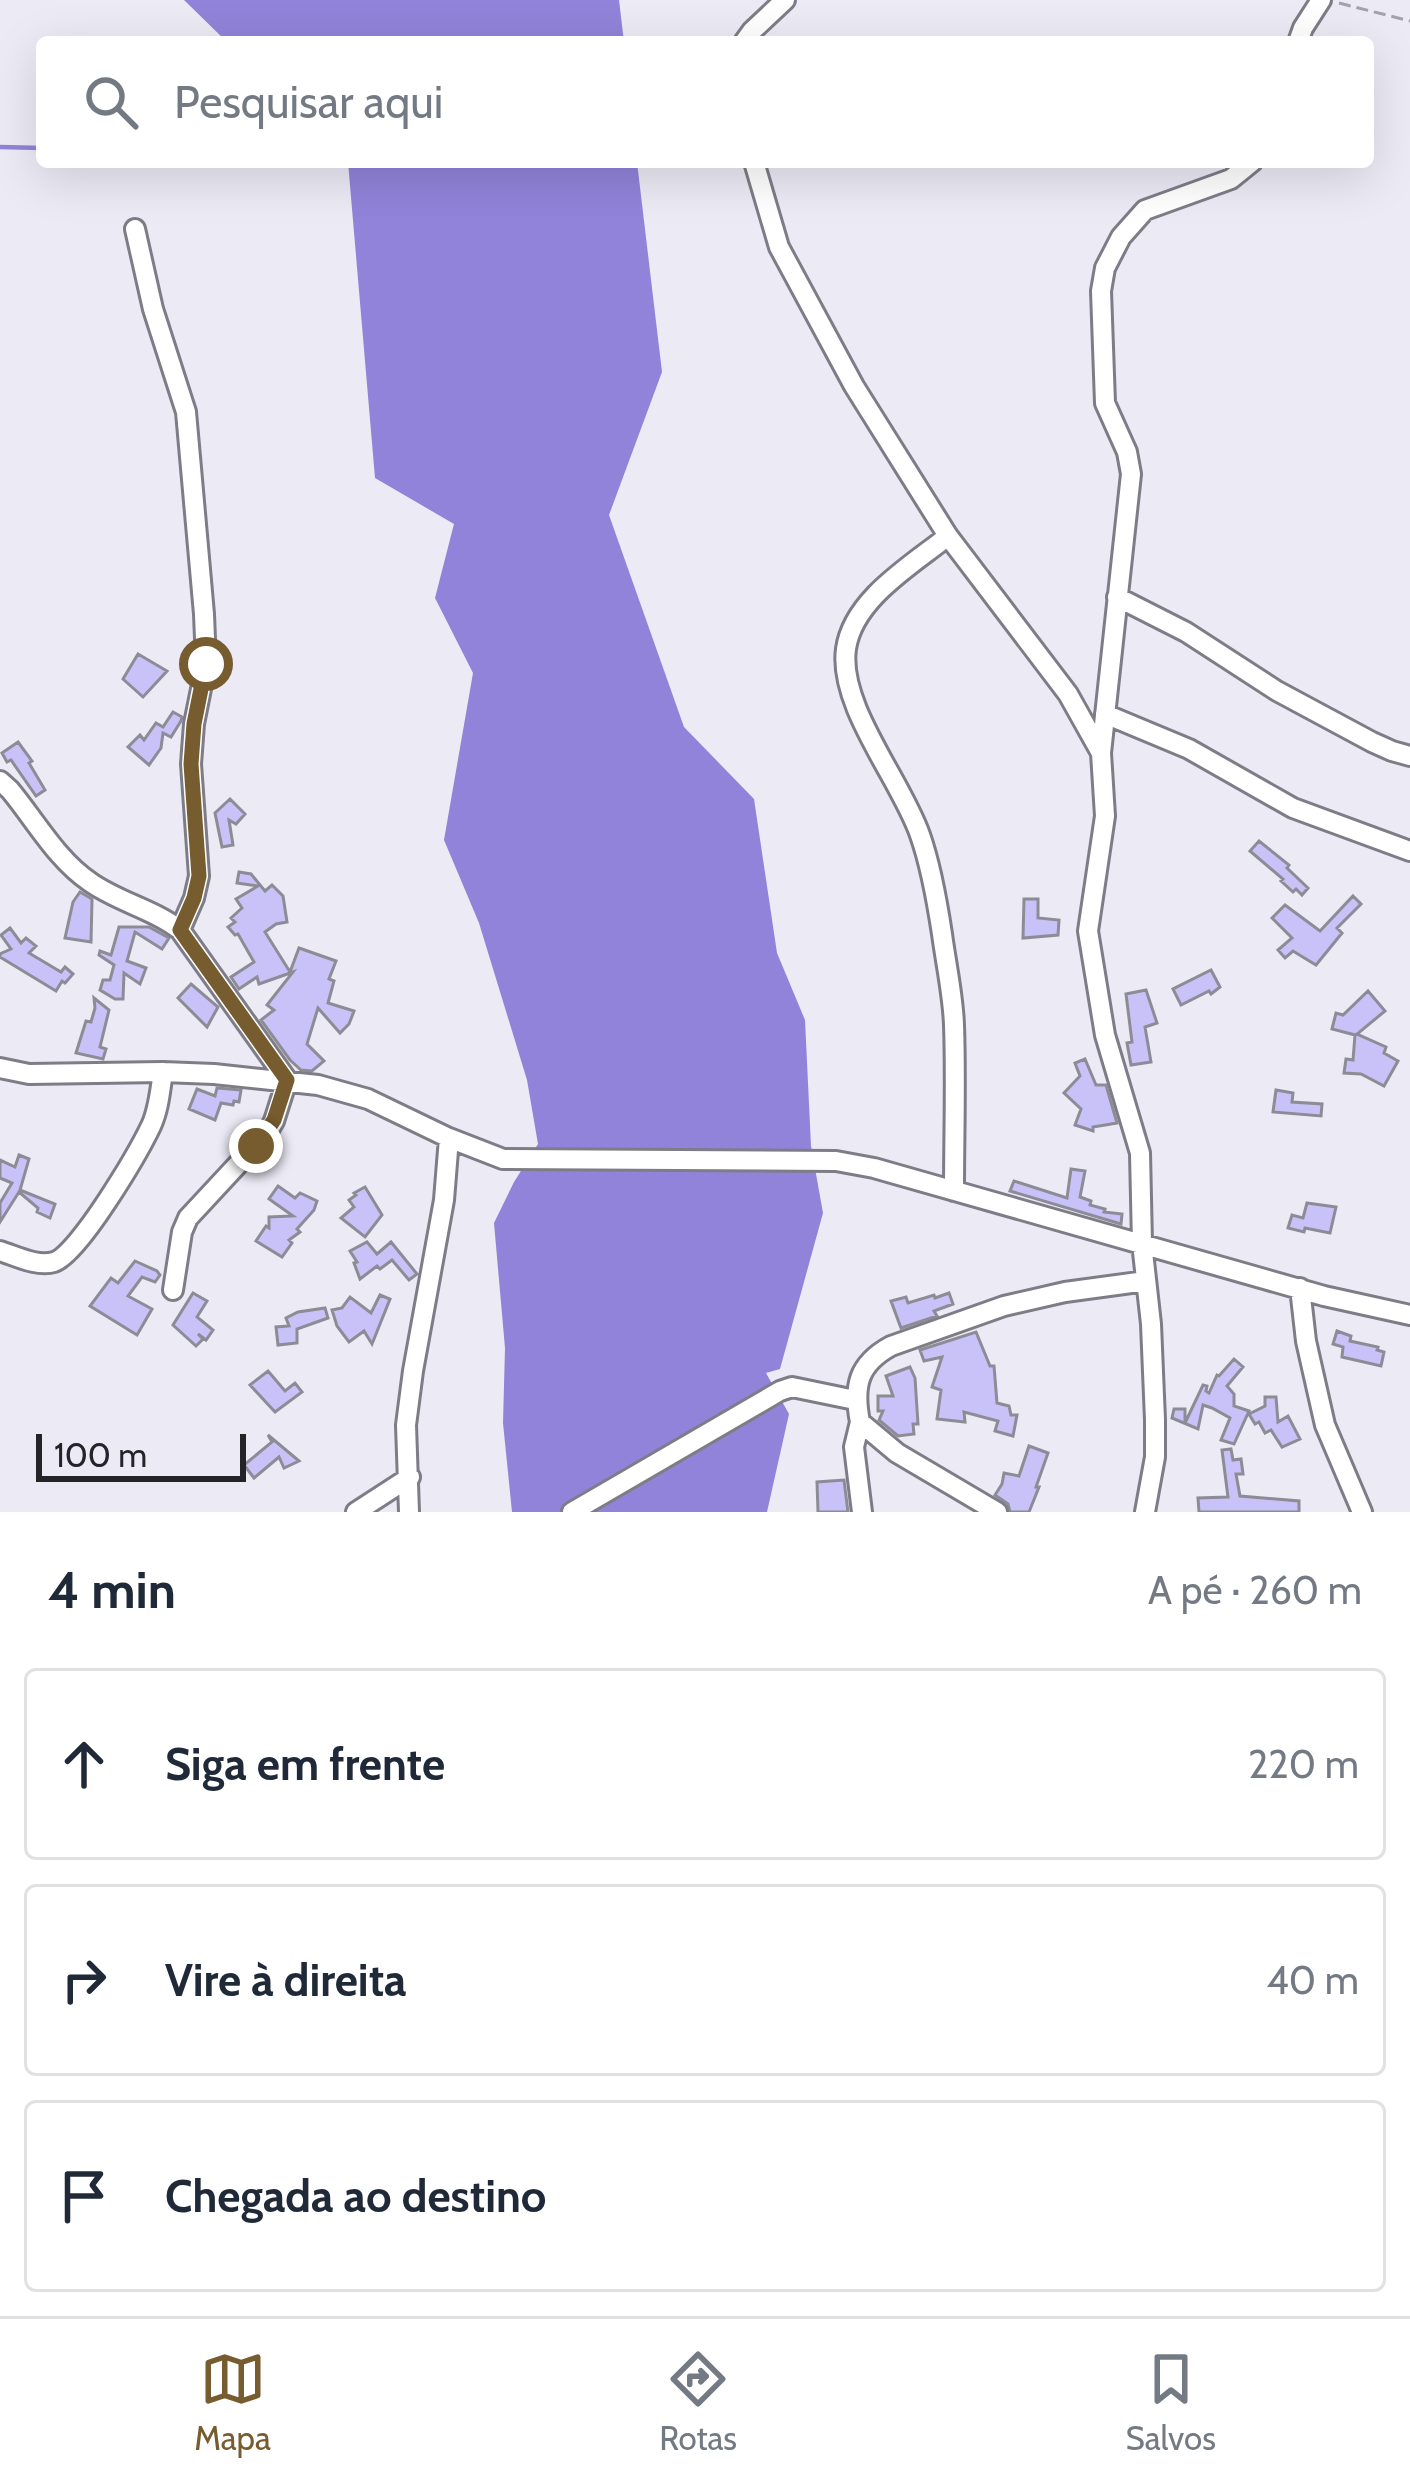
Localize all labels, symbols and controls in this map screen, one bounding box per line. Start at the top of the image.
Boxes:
search box [36,36,1374,168]
icon: search [78,69,144,135]
text: Pesquisar aqui [174,75,443,129]
route start [179,637,233,691]
route end [229,1119,283,1173]
scale bar [36,1428,246,1481]
text: 100 m [54,1435,147,1475]
text: 4 min [48,1559,176,1621]
text: A pé · 260 m [1148,1566,1362,1614]
icon: ahead [51,1731,117,1797]
text: Siga em frente [165,1737,445,1791]
text: 220 m [1248,1740,1359,1788]
icon: right [51,1947,117,2013]
text: Vire à direita [165,1953,407,2007]
text: 40 m [1266,1956,1359,2004]
icon: arrive [51,2163,117,2229]
text: Chegada ao destino [165,2169,546,2223]
tab: Mapa [194,2346,271,2458]
tab: Rotas [659,2346,737,2458]
tab: Salvos [1125,2346,1216,2458]

